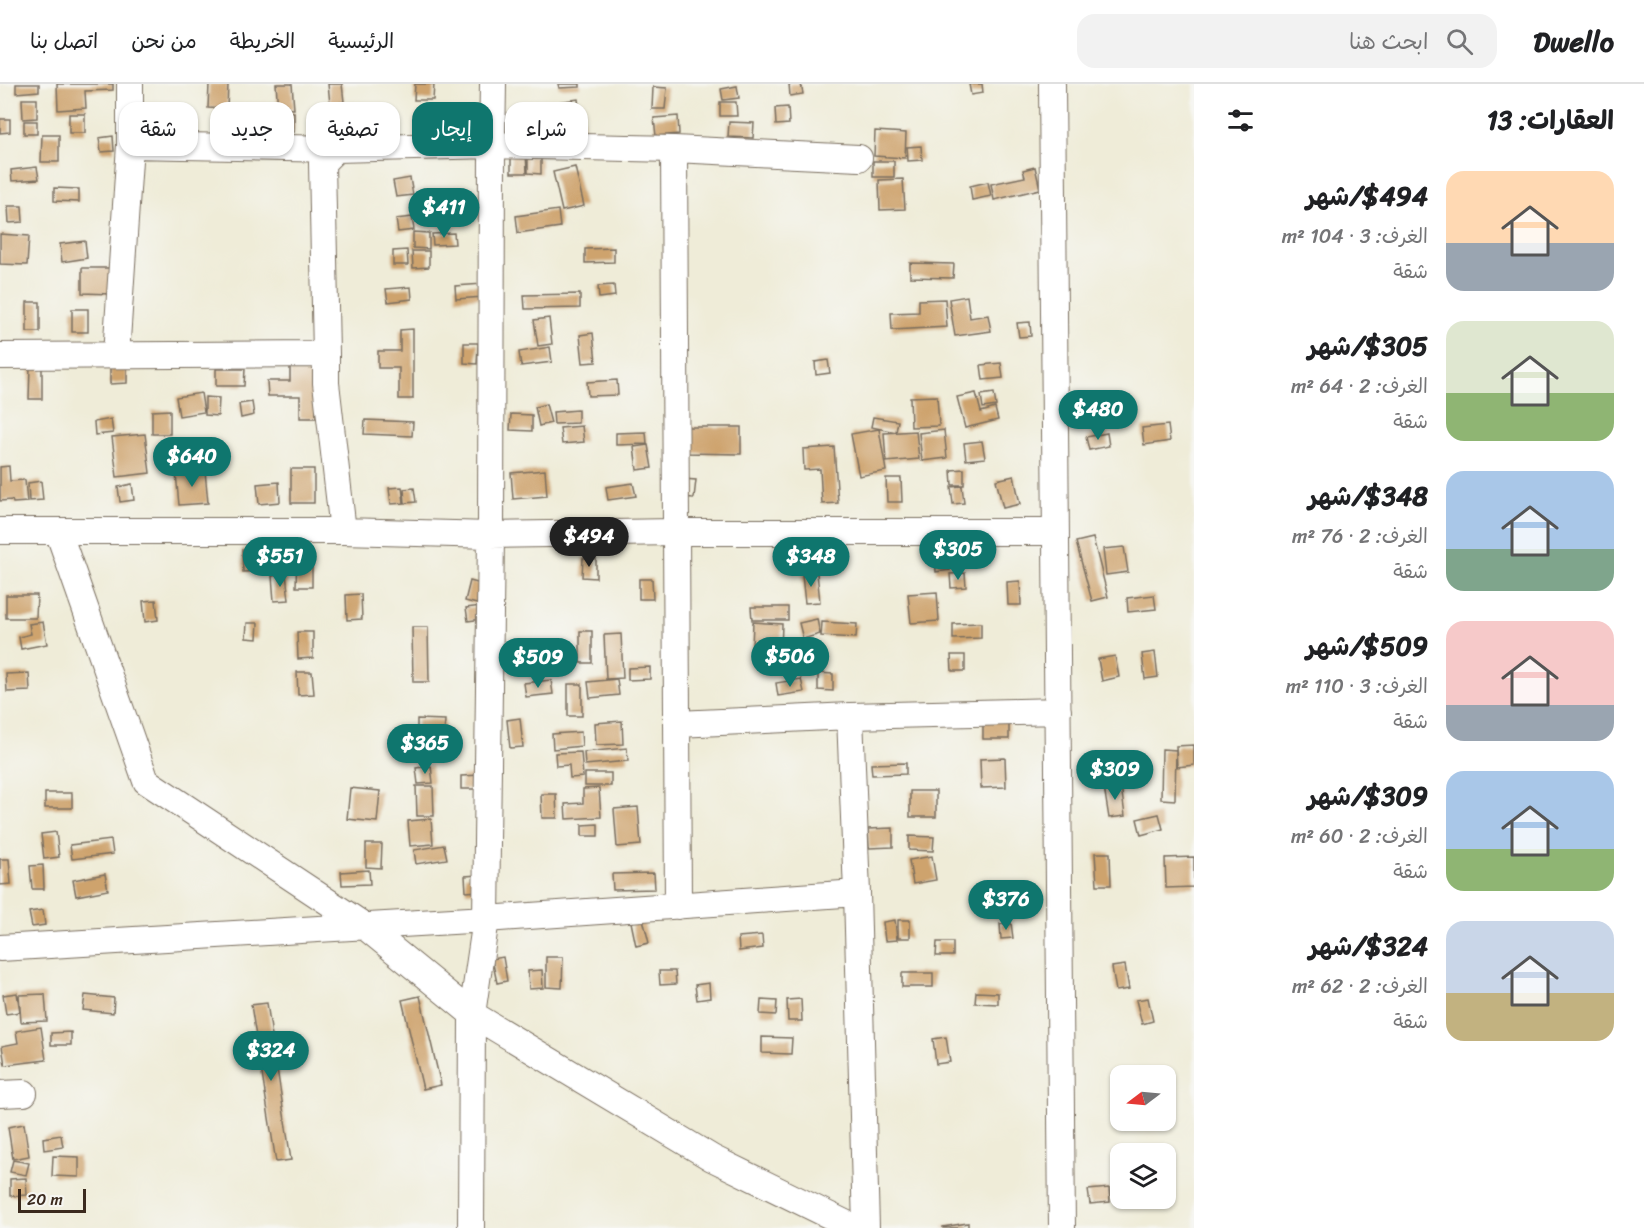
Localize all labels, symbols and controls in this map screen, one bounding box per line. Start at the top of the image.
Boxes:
search box [1077,14,1497,68]
text: Dwello [1533,17,1614,66]
text: اتصل بنا [30,22,98,60]
text: من نحن [131,22,197,60]
text: الخريطة [230,22,295,60]
text: الرئيسية [328,22,394,60]
text: ابحث هنا [1349,22,1428,61]
icon: search [1443,25,1476,58]
text: العقارات: 13 [1487,97,1614,143]
chip: شقة [119,102,198,156]
chip: جديد [210,102,294,156]
chip: تصفية [306,102,400,156]
chip: إيجار [412,102,493,156]
chip: شراء [505,102,588,156]
icon: filters [1224,104,1257,137]
text: $494/شهر [1306,173,1428,219]
pin: $411 [408,188,480,239]
text: $411 [422,190,466,225]
icon: home [1494,195,1566,267]
text: الغرف: 3 · 104 m² [1282,219,1428,254]
text: شقة [1393,254,1428,289]
text: $305/شهر [1308,323,1428,369]
icon: home [1494,345,1566,417]
text: الغرف: 2 · 64 m² [1291,369,1428,404]
pin: $480 [1062,390,1134,441]
text: $480 [1073,392,1123,427]
text: شقة [1393,404,1428,439]
pin: $640 [156,437,228,488]
text: $640 [167,439,217,474]
text: $348/شهر [1308,473,1428,519]
icon: home [1494,495,1566,567]
pin: $494 [553,517,625,568]
text: $494 [564,519,614,554]
text: الغرف: 2 · 76 m² [1292,519,1428,554]
pin: $305 [922,530,994,581]
text: $305 [933,532,983,567]
pin: $551 [244,537,316,588]
pin: $348 [775,537,847,588]
text: $551 [257,539,303,574]
text: $348 [787,539,836,574]
text: شقة [1393,554,1428,589]
text: $509/شهر [1306,623,1428,669]
pin: $506 [754,637,826,688]
pin: $509 [502,638,574,689]
text: $506 [765,639,815,674]
text: $509 [513,640,563,675]
icon: home [1494,645,1566,717]
text: الغرف: 3 · 110 m² [1286,669,1428,704]
text: شقة [1393,704,1428,739]
pin: $365 [389,724,461,775]
text: $365 [401,726,449,761]
pin: $309 [1079,750,1151,801]
text: $309 [1090,752,1140,787]
text: $309/شهر [1308,773,1428,819]
icon: home [1494,795,1566,867]
text: الغرف: 2 · 60 m² [1291,819,1428,854]
text: شقة [1393,854,1428,889]
pin: $376 [970,880,1042,931]
text: $376 [982,882,1030,917]
text: $324/شهر [1309,923,1428,969]
icon: home [1494,945,1566,1017]
text: الغرف: 2 · 62 m² [1292,969,1428,1004]
text: شقة [1393,1004,1428,1039]
pin: $324 [235,1031,307,1082]
text: $324 [247,1033,295,1068]
north arrow [1110,1065,1176,1131]
map controls [1110,1065,1176,1209]
button: layers [1110,1143,1176,1209]
text: 20 m [27,1185,63,1214]
scale bar [18,1186,86,1214]

